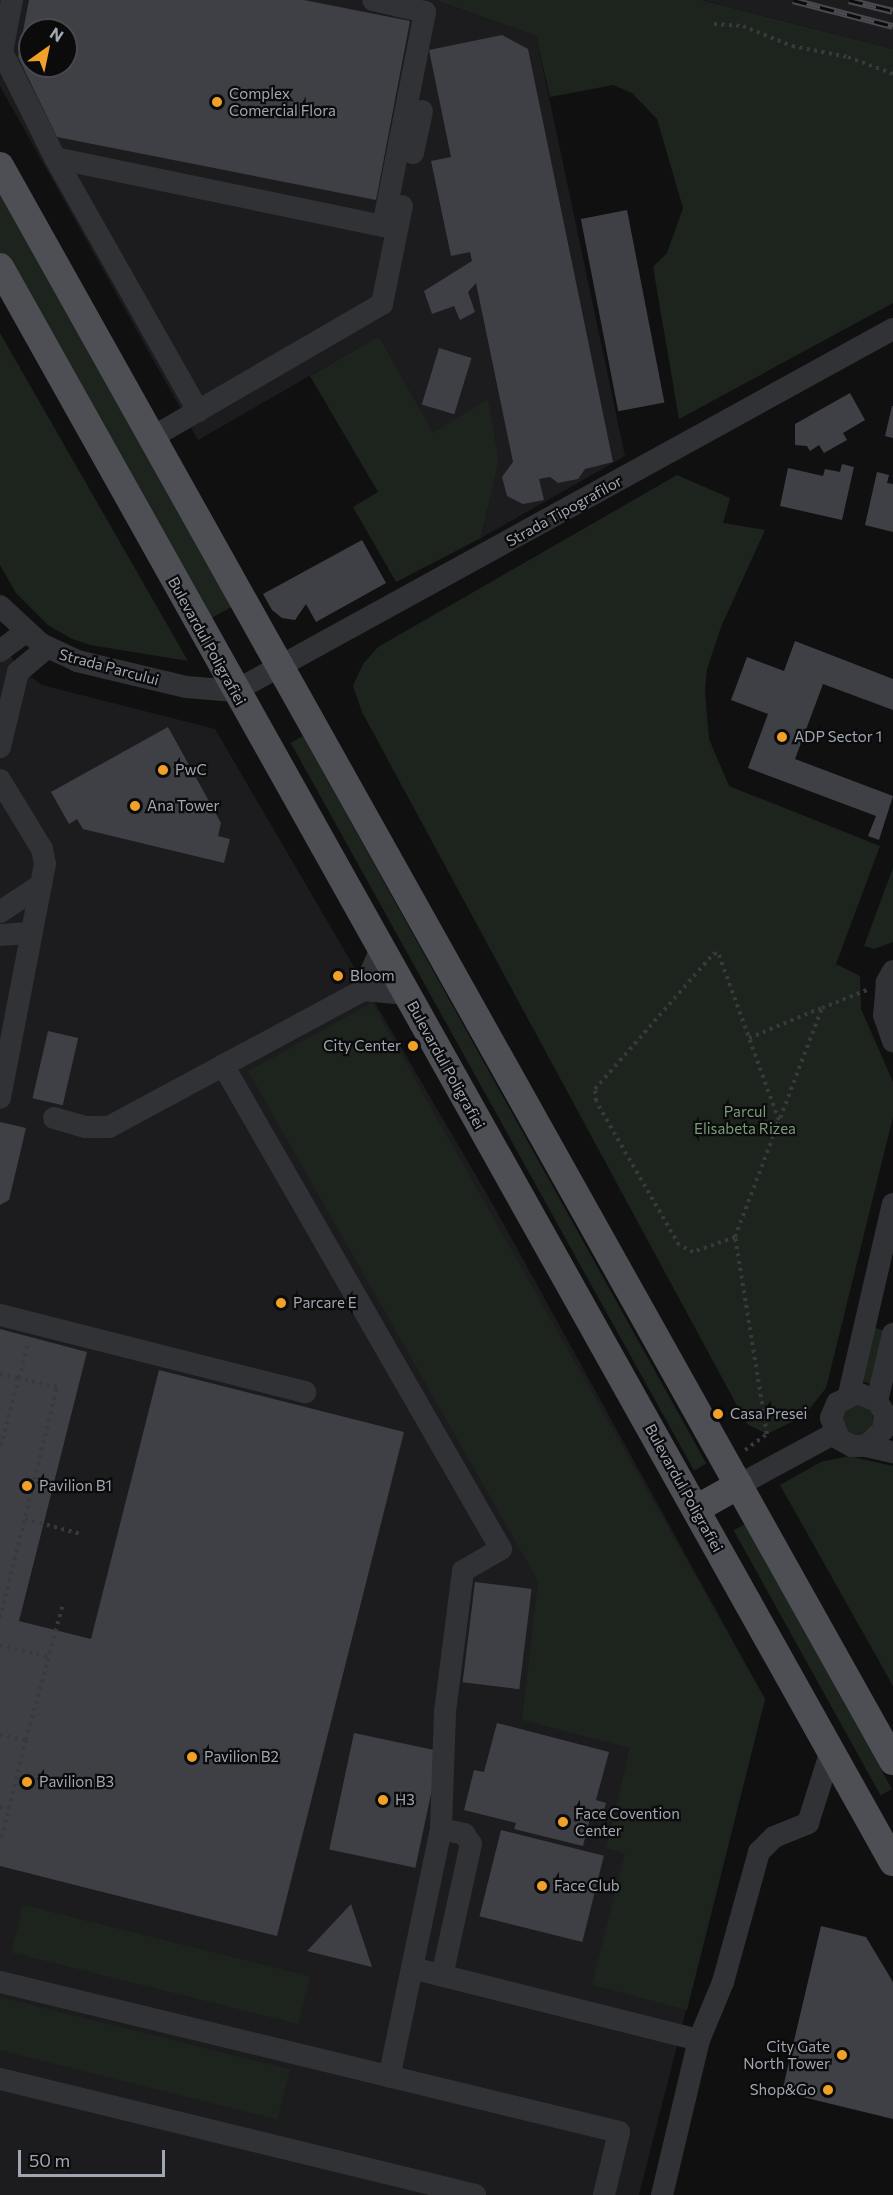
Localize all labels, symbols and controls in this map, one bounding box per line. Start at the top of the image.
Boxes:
north arrow [18,18,78,78]
text: N [47,23,67,45]
place label: Complex Comercial Flora [229,84,336,119]
marker: Complex Comercial Flora [210,95,224,109]
street label: Strada Tipografilor [503,472,625,550]
street label: Bulevardul Poligrafiei [164,574,250,708]
street label: Strada Parcului [57,645,161,689]
place label: ADP Sector 1 [794,728,882,746]
marker: ADP Sector 1 [775,730,789,744]
place label: PwC [175,761,207,779]
marker: PwC [156,763,170,777]
place label: Ana Tower [147,797,219,815]
marker: Ana Tower [128,799,142,813]
place label: Bloom [350,967,395,985]
marker: Bloom [331,969,345,983]
street label: Bulevardul Poligrafiei [403,998,489,1132]
place label: City Center [323,1037,401,1055]
marker: City Center [406,1039,420,1053]
park label: Parcul Elisabeta Rizea [694,1102,796,1137]
place label: Parcare E [293,1294,357,1312]
marker: Parcare E [274,1296,288,1310]
place label: Casa Presei [730,1405,807,1423]
marker: Casa Presei [711,1407,725,1421]
street label: Bulevardul Poligrafiei [641,1421,727,1555]
place label: Pavilion B1 [39,1477,112,1495]
marker: Pavilion B1 [20,1479,34,1493]
place label: Pavilion B2 [204,1748,279,1766]
marker: Pavilion B2 [185,1750,199,1764]
place label: Pavilion B3 [39,1773,114,1791]
marker: Pavilion B3 [20,1775,34,1789]
place label: H3 [395,1791,415,1809]
marker: H3 [376,1793,390,1807]
place label: Face Covention Center [575,1804,680,1839]
marker: Face Covention Center [556,1815,570,1829]
place label: Face Club [554,1877,620,1895]
marker: Face Club [535,1879,549,1893]
place label: City Gate North Tower [743,2037,830,2072]
marker: City Gate North Tower [835,2048,849,2062]
place label: Shop&Go [750,2081,816,2099]
marker: Shop&Go [821,2083,835,2097]
scale bar [21,2138,168,2176]
text: 50 m [29,2149,70,2171]

